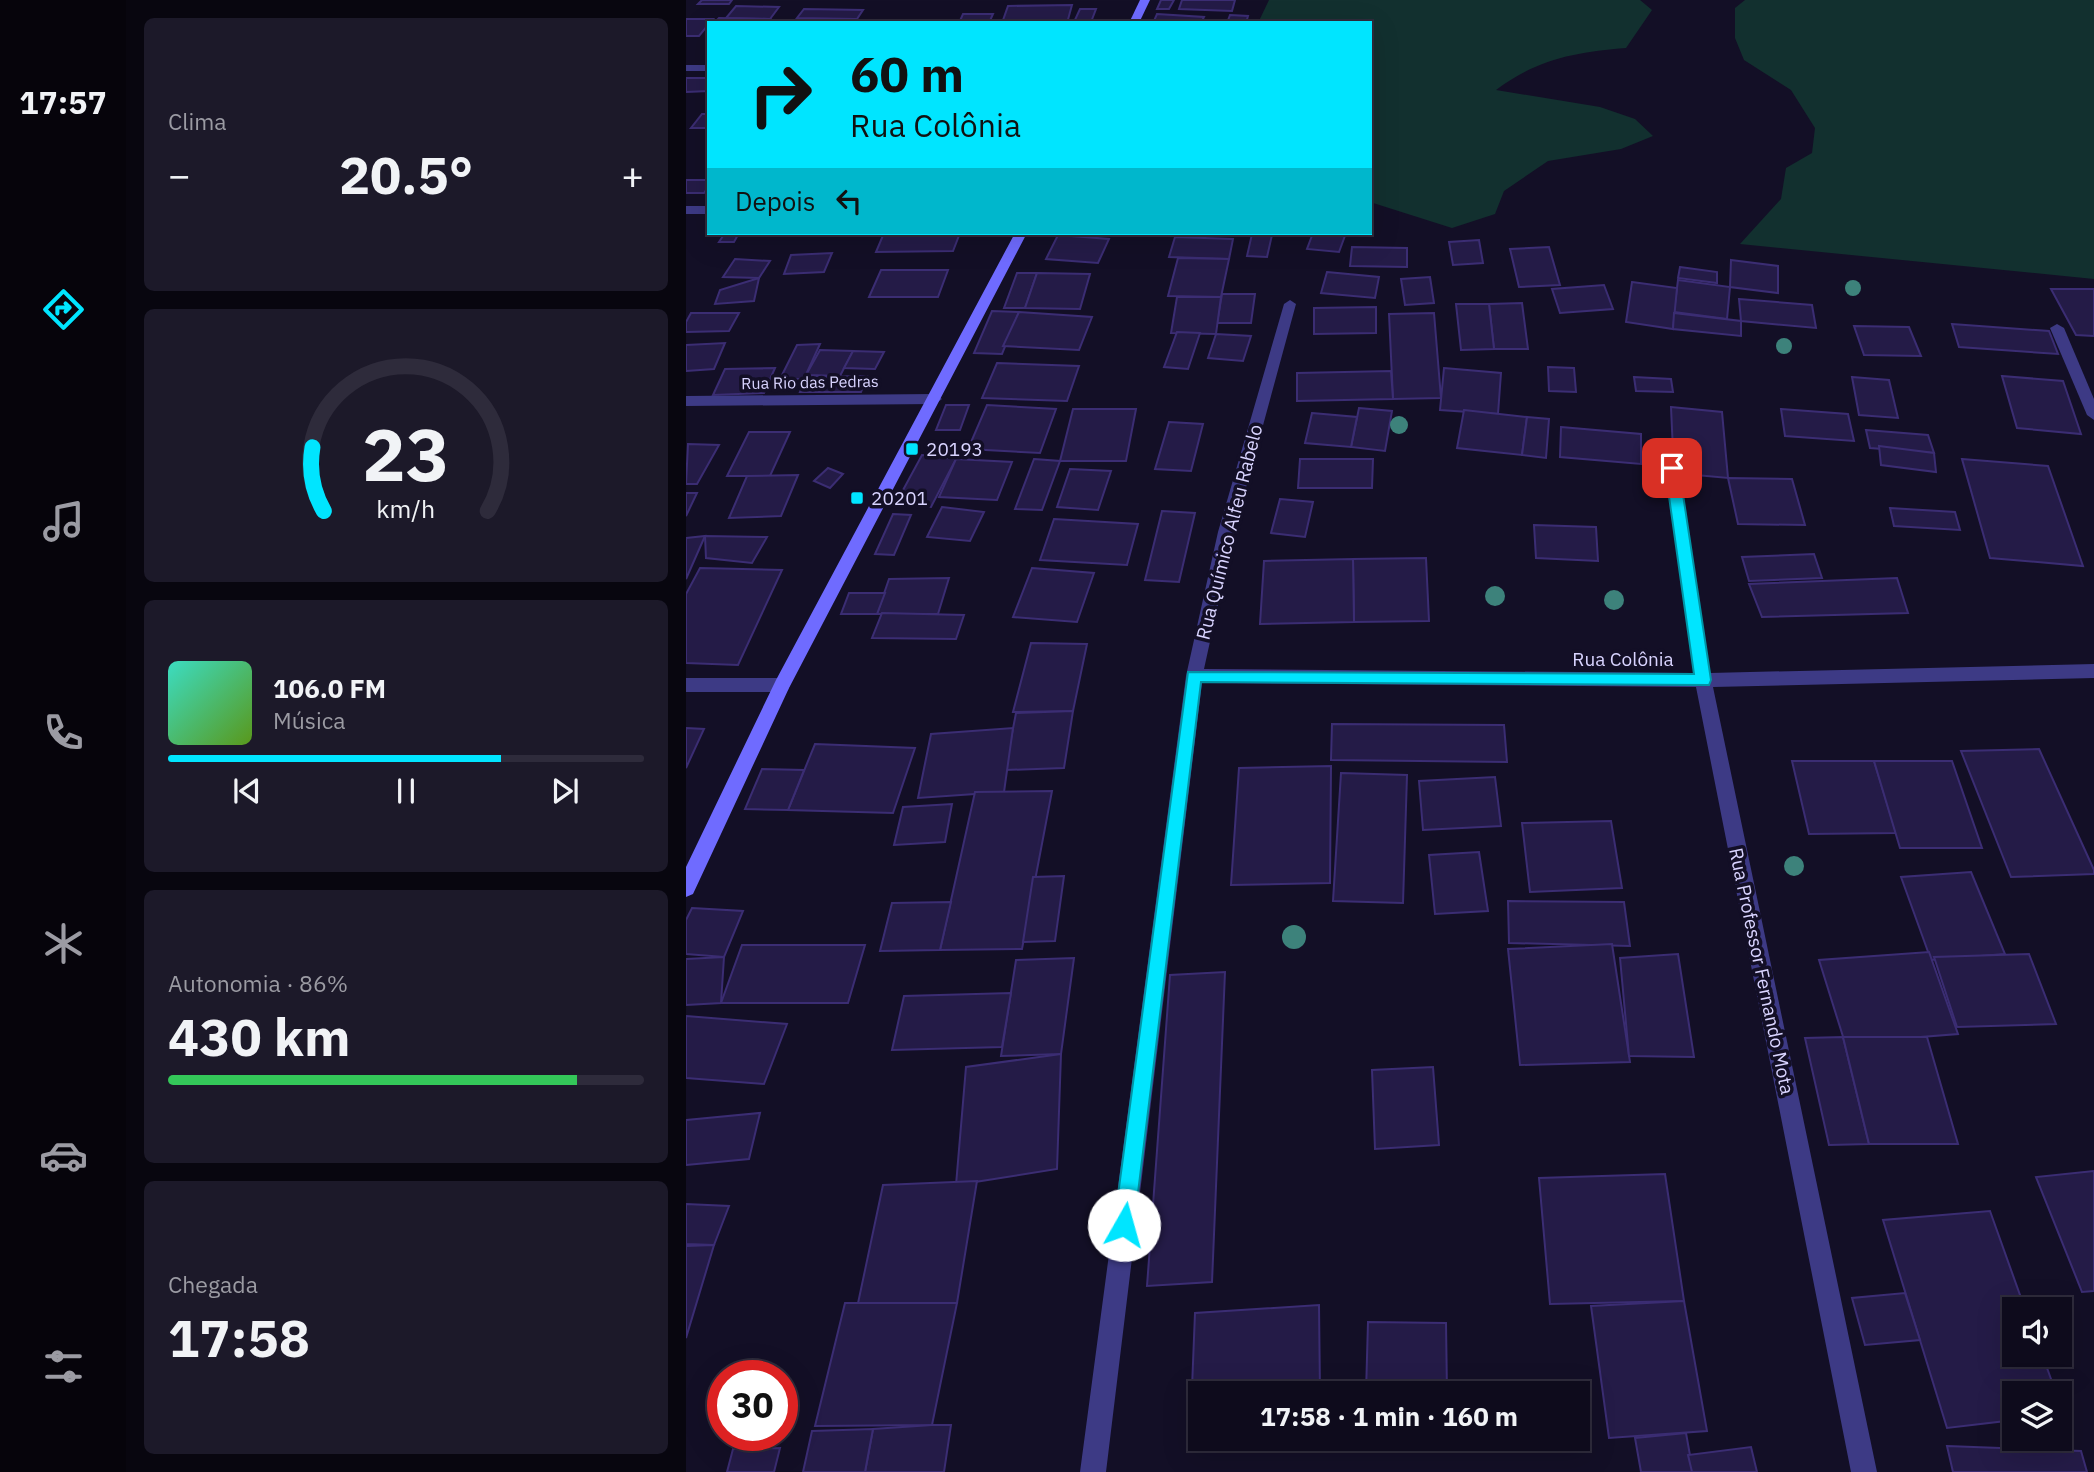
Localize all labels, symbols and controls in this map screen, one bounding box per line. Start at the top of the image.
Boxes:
text: 60 m [850,42,964,105]
icon: right [735,49,826,140]
text: 17:57 [19,81,107,123]
text: Rua Colônia [850,104,1021,146]
text: Clima [168,106,227,136]
text: 20.5° [339,141,473,208]
text: − [168,150,191,199]
text: + [621,150,644,199]
icon: left [830,182,868,220]
text: Depois [735,184,816,218]
icon: directions [39,285,88,334]
street label: Rua Rio das Pedras [741,371,879,393]
text: 23 [362,407,450,502]
street label: Rua Químico Alfeu Rabelo [1191,422,1267,642]
place label: 20193 [926,437,983,461]
pin [1642,438,1702,498]
marker: 20193 [904,441,920,457]
icon: arrive [1653,449,1691,487]
place label: 20201 [871,486,928,510]
marker: 20201 [849,490,865,506]
text: km/h [377,492,435,525]
icon: music [39,497,88,546]
street label: Rua Colônia [1572,647,1674,671]
text: 106.0 FM [273,671,386,705]
text: Música [273,705,346,735]
icon: phone [39,708,88,757]
icon: previous [228,772,266,810]
icon: pause [387,772,425,810]
icon: next [546,772,584,810]
street label: Rua Professor Fernando Mota [1724,845,1800,1097]
icon: climate [39,919,88,968]
text: Autonomia · 86% [168,968,348,998]
text: 430 km [168,1003,350,1070]
icon: car [39,1131,88,1180]
position arrow [1087,1188,1161,1262]
text: Chegada [168,1269,258,1299]
map controls [2002,1297,2072,1451]
button: sound [2002,1297,2072,1367]
text: 17:58 [168,1304,310,1371]
icon: filters [39,1342,88,1391]
speed limit sign: 30 [707,1360,798,1451]
button: layers [2002,1381,2072,1451]
text: 17:58 · 1 min · 160 m [1260,1399,1518,1433]

